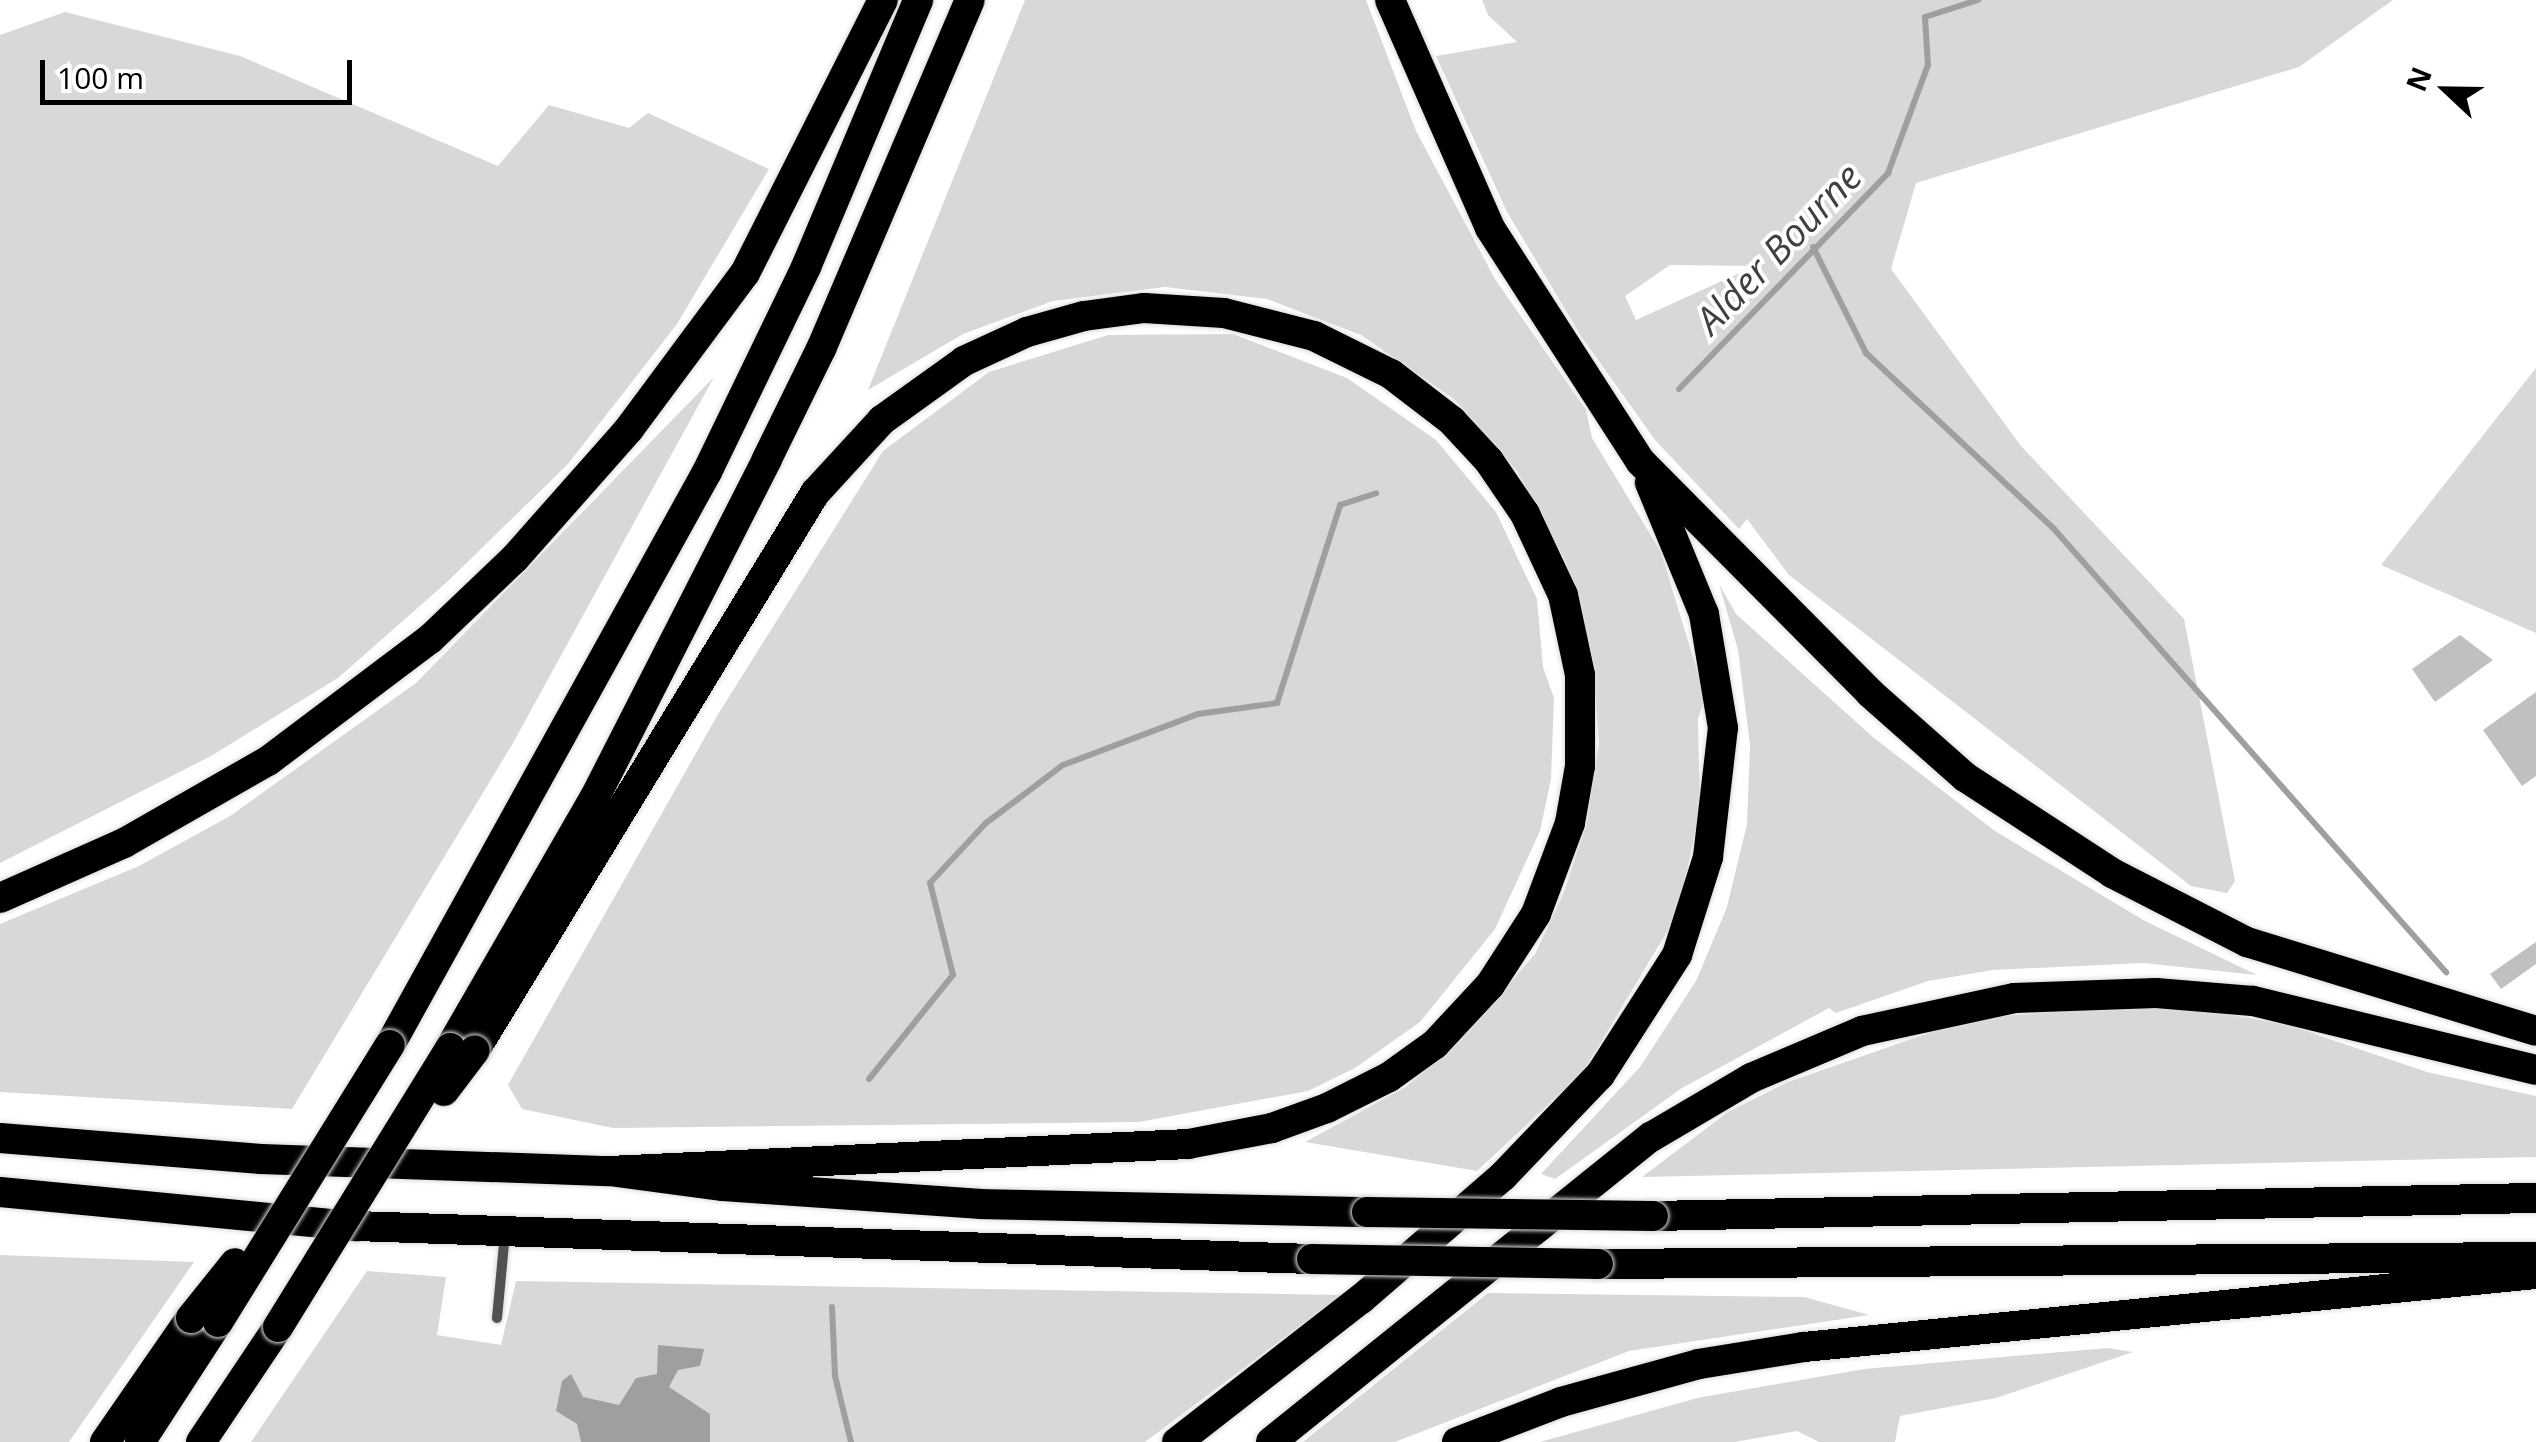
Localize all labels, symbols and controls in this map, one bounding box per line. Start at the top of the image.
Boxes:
scale bar [45,40,358,102]
north arrow [2396,40,2496,140]
text: 100 m [57,57,144,98]
text: N [2396,61,2440,96]
water label: Alder Bourne [1686,154,1870,342]

